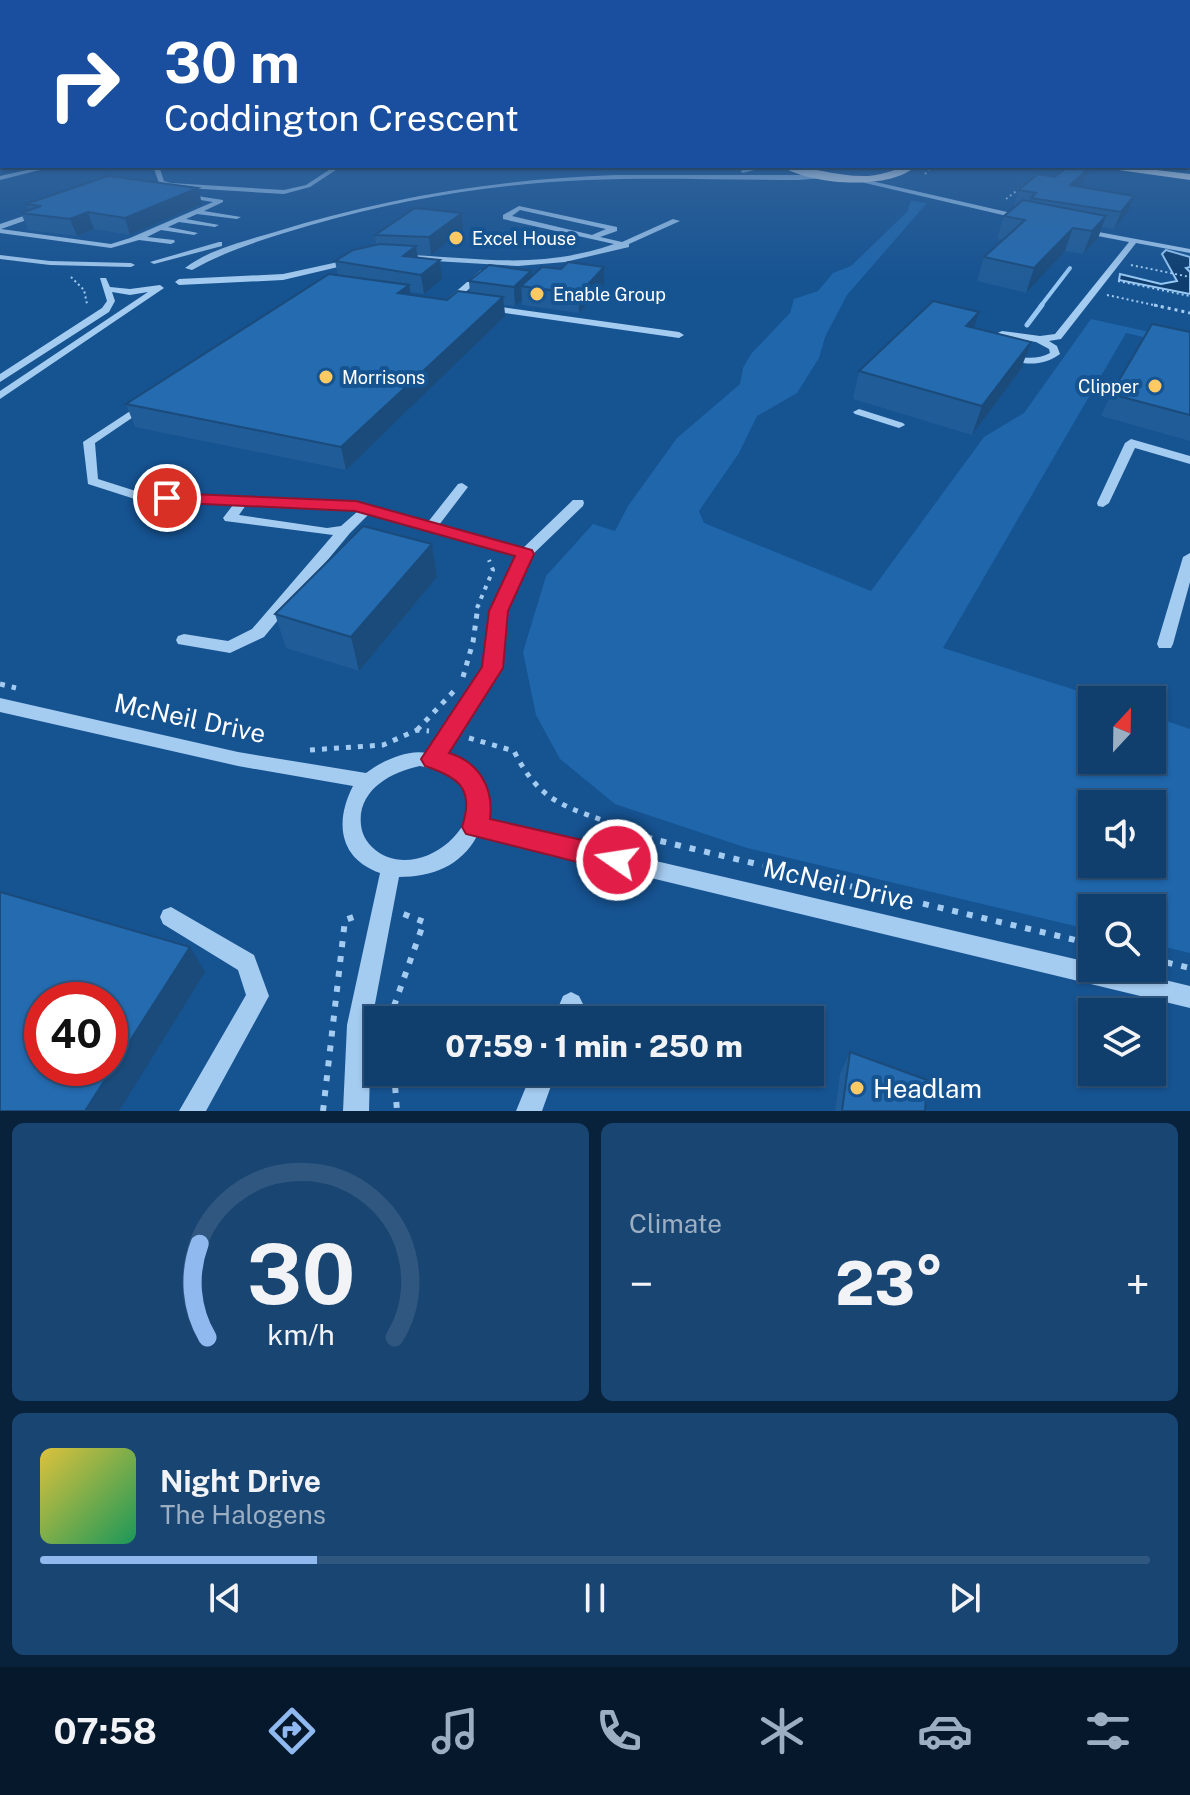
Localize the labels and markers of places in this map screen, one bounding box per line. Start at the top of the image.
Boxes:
place label: Excel House [472,228,576,249]
marker: Excel House [447,229,465,247]
place label: Enable Group [553,284,666,305]
marker: Enable Group [528,285,546,303]
place label: Morrisons [342,367,425,388]
marker: Morrisons [317,368,335,386]
place label: Clipper [1078,376,1139,397]
marker: Clipper [1146,377,1164,395]
pin [133,464,201,532]
place label: Headlam [873,1073,982,1104]
marker: Headlam [848,1079,866,1097]

